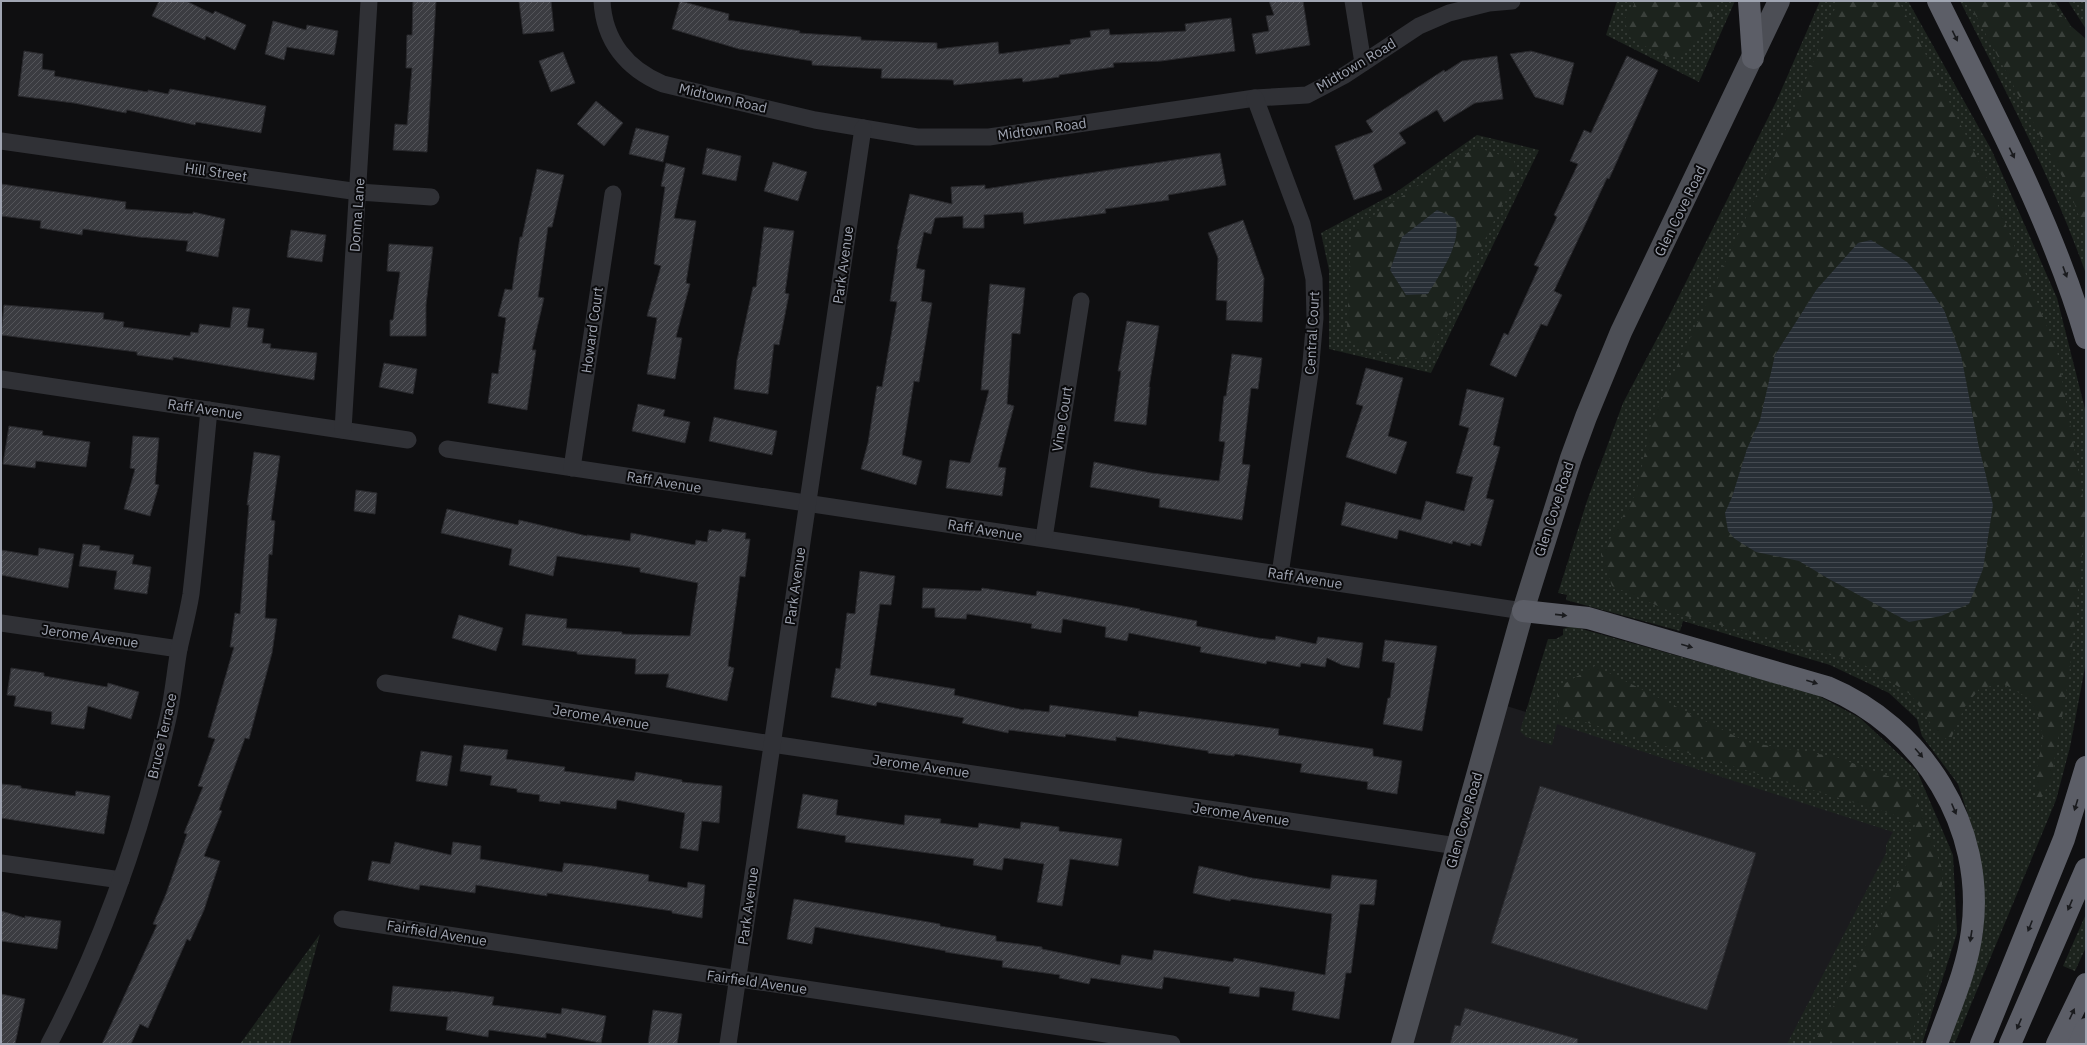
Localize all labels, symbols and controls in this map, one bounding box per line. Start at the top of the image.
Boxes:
one-way arrow [1952,30,1958,42]
street label: Midtown Road [1313,34,1399,96]
street label: Midtown Road [677,79,769,117]
street label: Midtown Road [996,114,1088,144]
one-way arrow [2009,147,2015,159]
street label: Hill Street [184,159,248,185]
street label: Glen Cove Road [1650,163,1710,259]
street label: Donna Lane [345,177,369,253]
street label: Park Avenue [829,225,857,305]
one-way arrow [2062,266,2068,278]
street label: Howard Court [577,286,607,374]
street label: Central Court [1301,291,1323,375]
street label: Vine Court [1048,385,1076,453]
street label: Raff Avenue [166,395,244,423]
street label: Glen Cove Road [1530,459,1578,559]
street label: Raff Avenue [625,467,703,497]
street label: Raff Avenue [946,515,1024,545]
street label: Park Avenue [781,546,809,626]
street label: Raff Avenue [1266,563,1344,593]
one-way arrow [1555,612,1567,618]
street label: Jerome Avenue [40,620,140,652]
one-way arrow [1682,643,1694,649]
one-way arrow [1807,679,1819,685]
street label: Bruce Terrace [143,691,181,781]
street label: Jerome Avenue [551,700,651,734]
one-way arrow [1914,748,1923,758]
street label: Jerome Avenue [871,750,971,782]
street label: Glen Cove Road [1442,770,1486,870]
street label: Jerome Avenue [1191,798,1291,830]
one-way arrow [2073,799,2079,811]
one-way arrow [1951,804,1957,816]
street label: Park Avenue [734,866,762,946]
one-way arrow [2067,899,2074,911]
street label: Fairfield Avenue [386,916,489,950]
one-way arrow [2026,921,2032,933]
one-way arrow [1968,930,1974,942]
street label: Fairfield Avenue [706,966,809,998]
one-way arrow [2069,1008,2075,1019]
one-way arrow [2016,1019,2022,1030]

